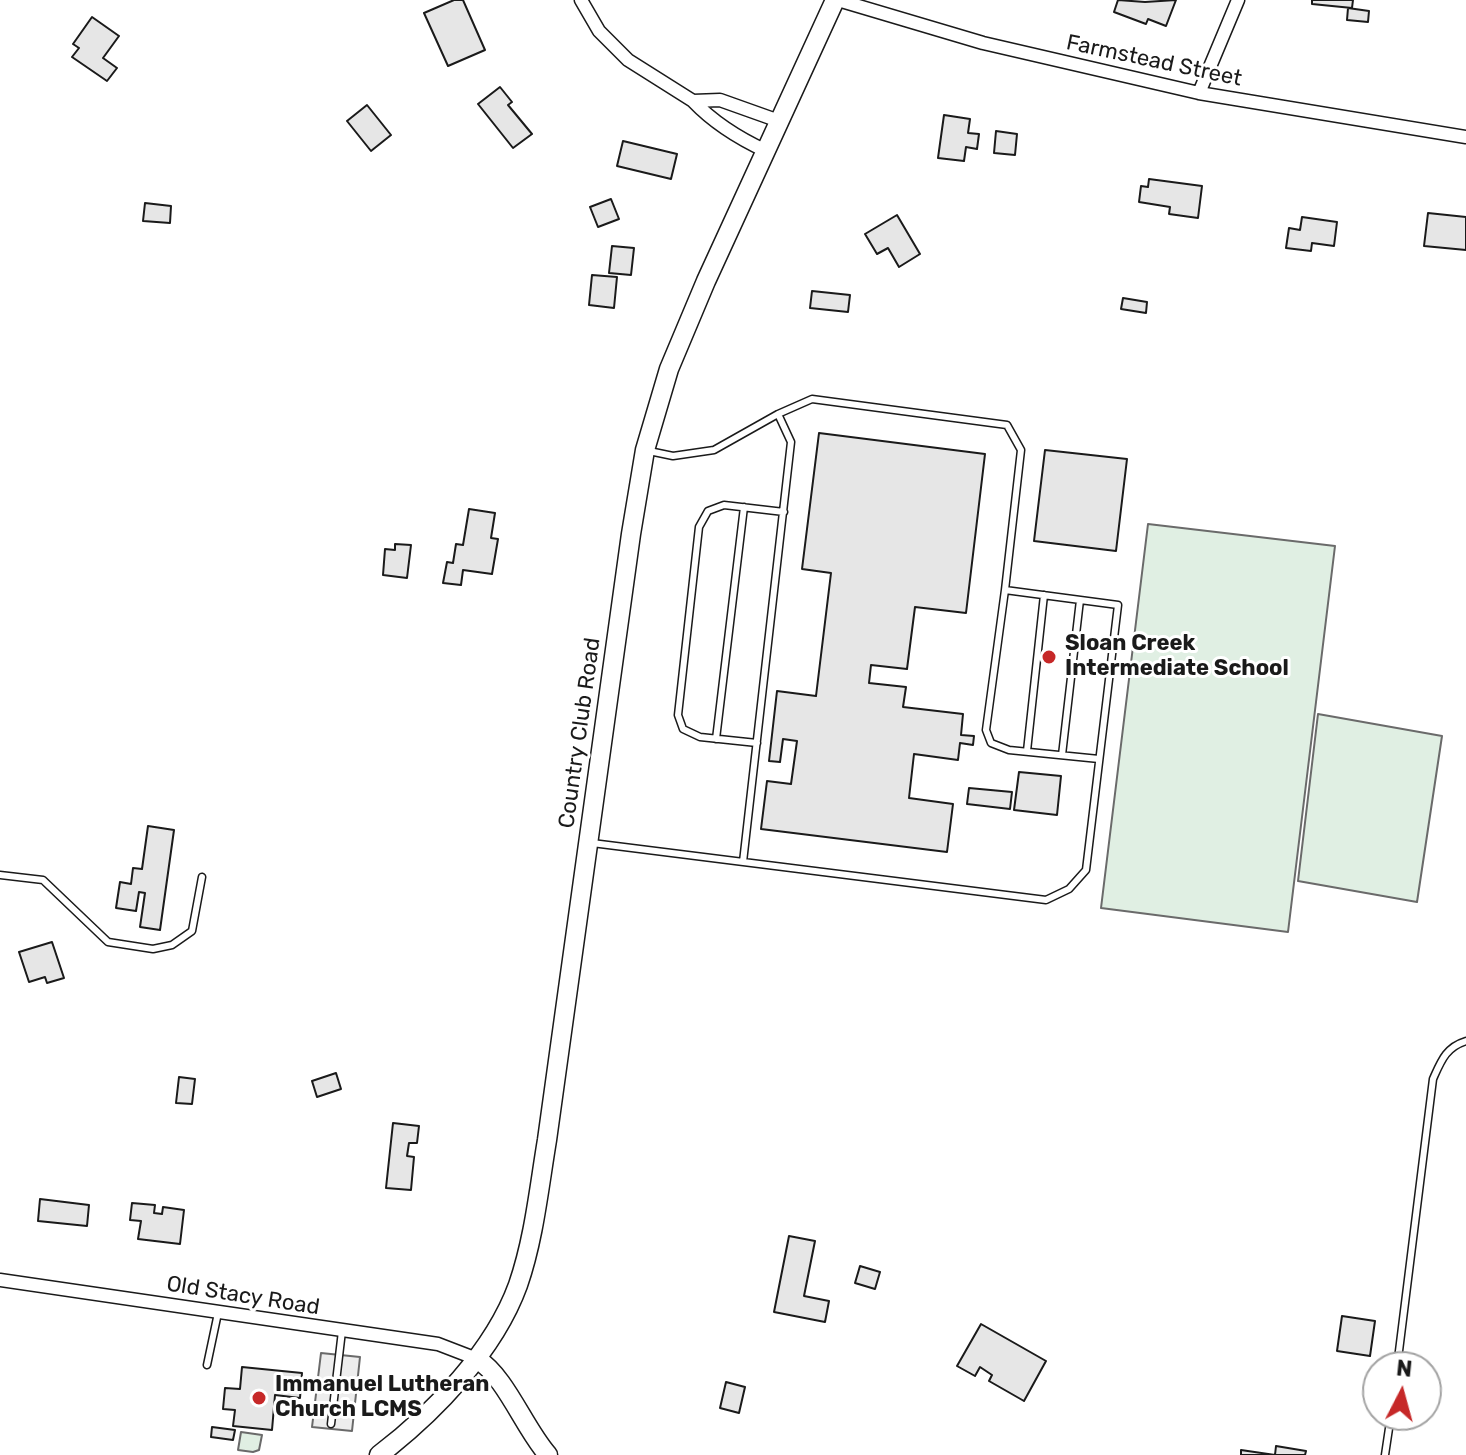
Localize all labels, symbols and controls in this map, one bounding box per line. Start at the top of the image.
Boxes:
street label: Farmstead Street [1064,30,1244,92]
place label: Sloan Creek Intermediate School [1065,631,1289,682]
street label: Country Club Road [554,636,606,830]
marker: Sloan Creek Intermediate School [1040,648,1058,666]
street label: Old Stacy Road [165,1271,321,1321]
north arrow [1362,1351,1442,1431]
text: N [1395,1354,1414,1383]
place label: Immanuel Lutheran Church LCMS [275,1372,489,1424]
marker: Immanuel Lutheran Church LCMS [250,1389,268,1407]

